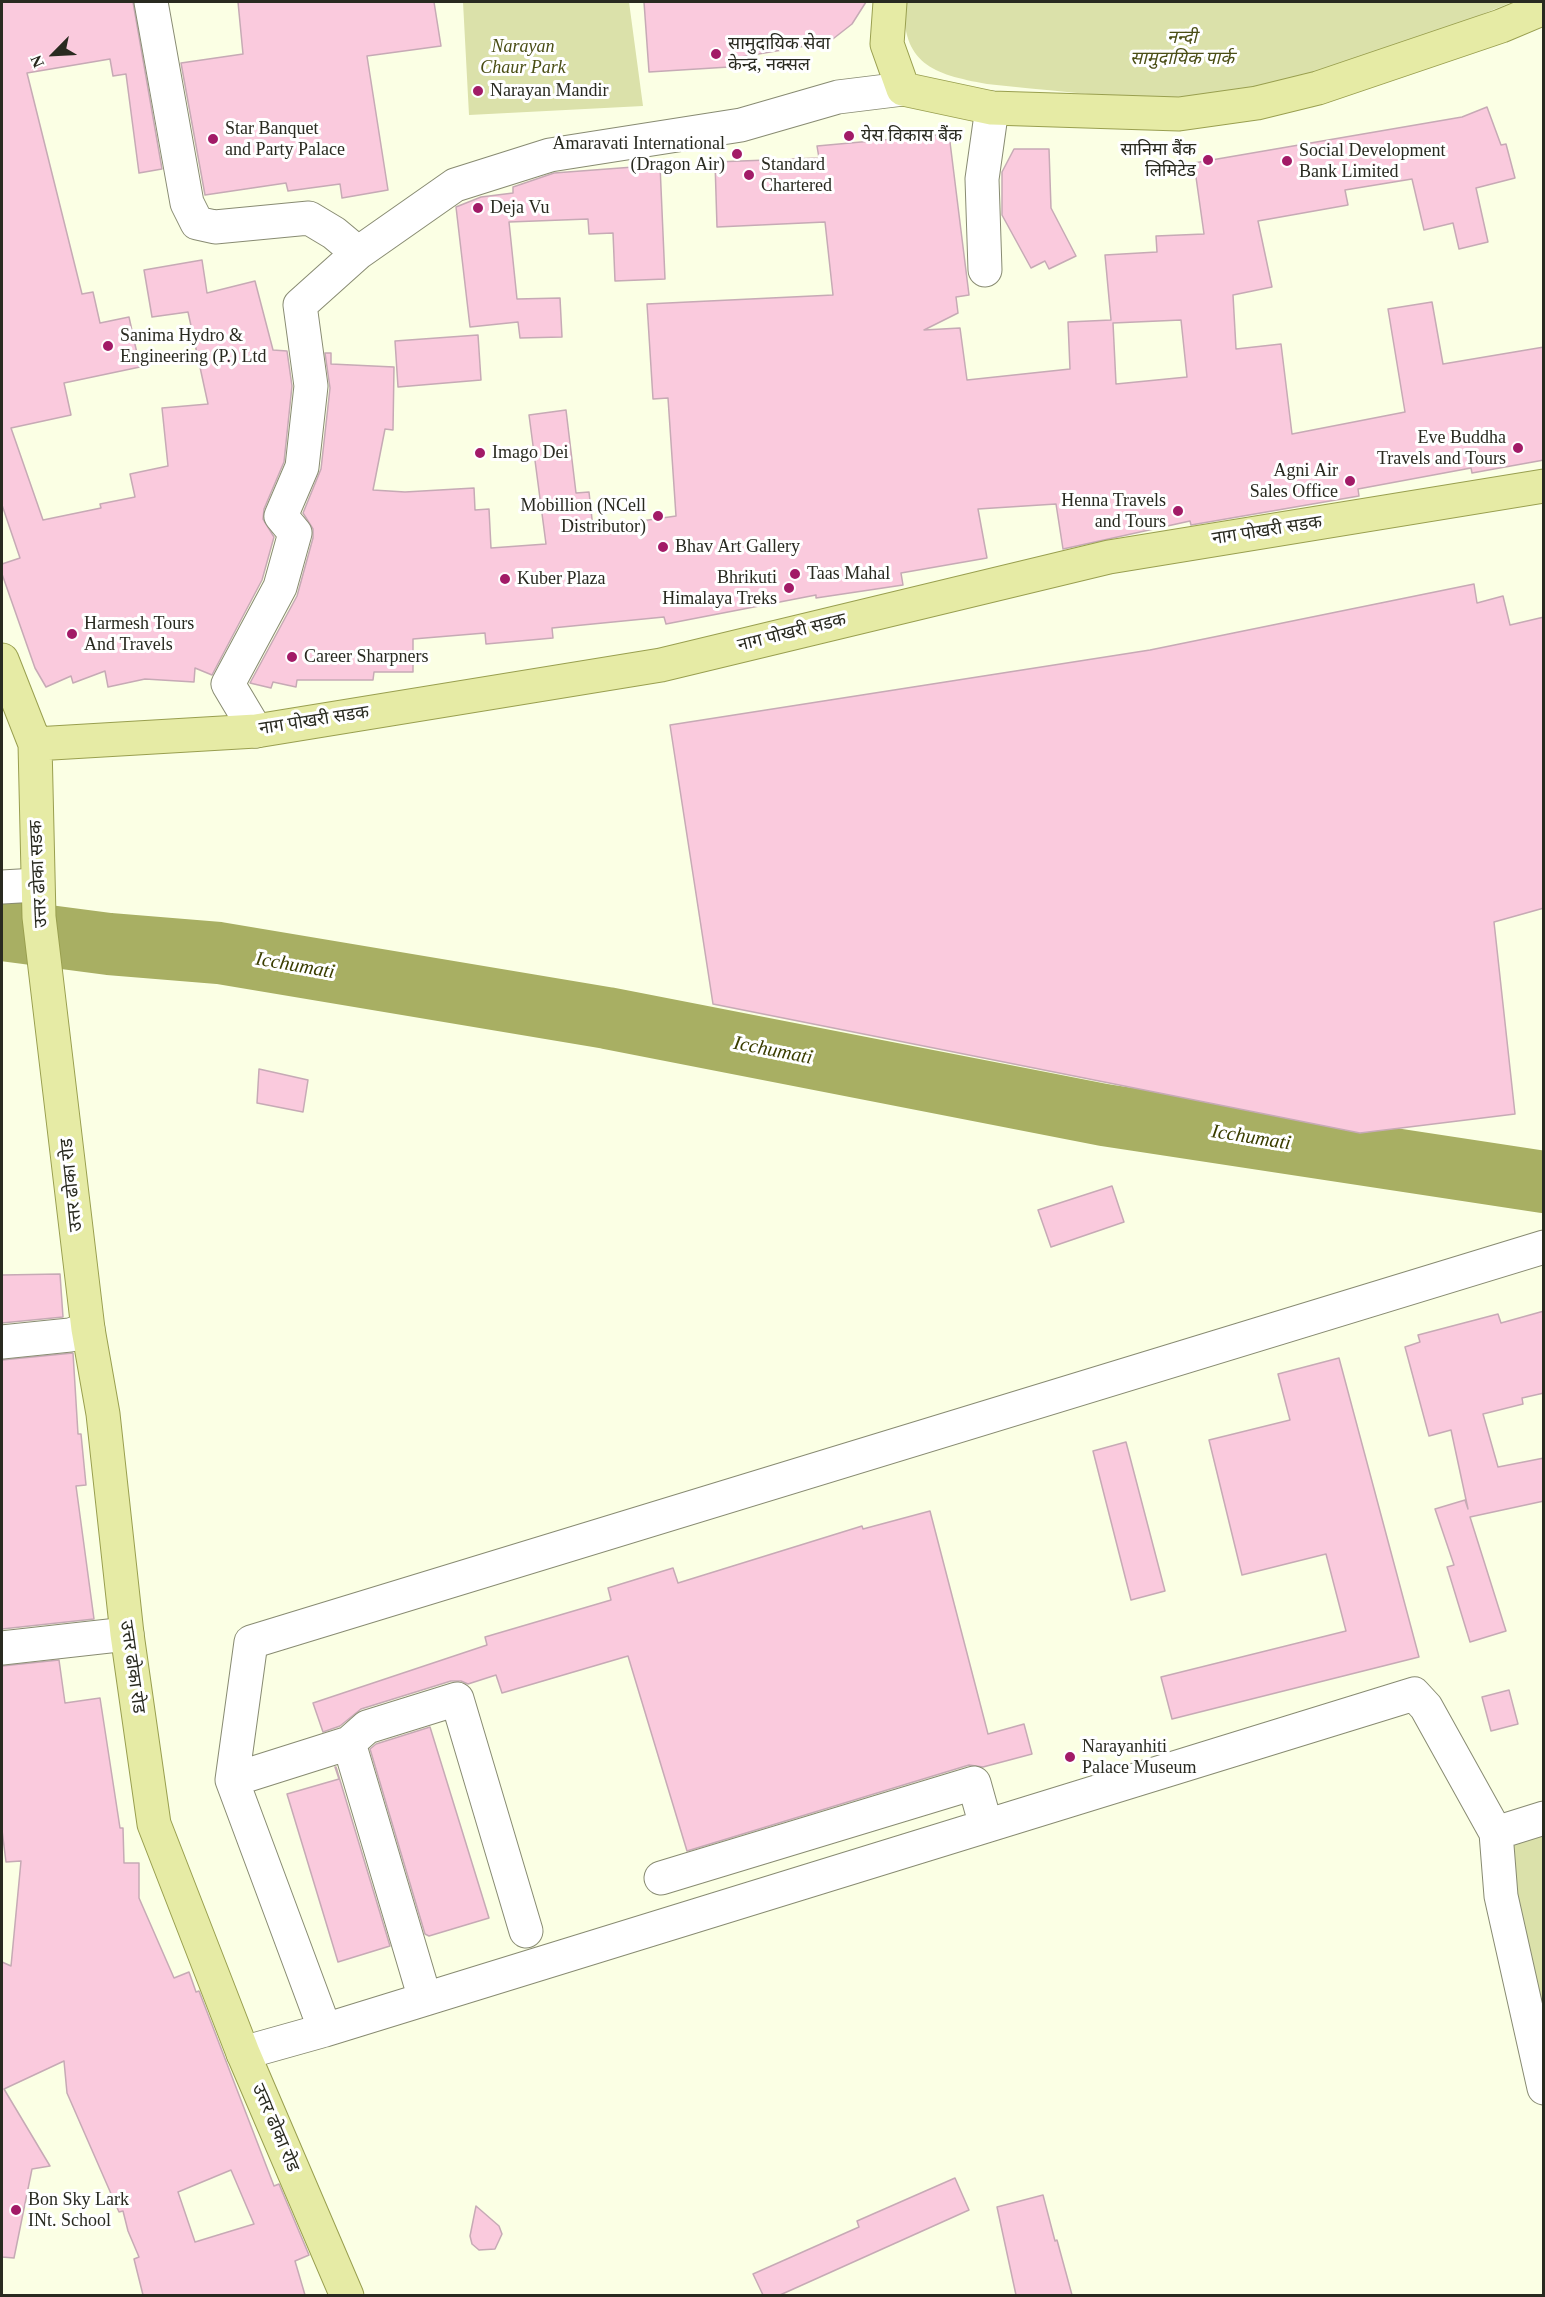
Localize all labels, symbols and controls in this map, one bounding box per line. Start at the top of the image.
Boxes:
north arrow [24,24,84,84]
park label: नन्दी सामुदायिक पार्क [1130,27,1234,70]
place label: सामुदायिक सेवा केन्द्र, नक्सल [728,33,830,76]
park label: Narayan Chaur Park [480,36,566,78]
marker: सामुदायिक सेवा केन्द्र, नक्सल [709,47,723,61]
text: N [27,53,47,70]
place label: Narayan Mandir [490,80,608,102]
marker: Narayan Mandir [471,84,485,98]
place label: Star Banquet and Party Palace [225,118,345,160]
place label: येस विकास बैंक [861,125,962,147]
marker: येस विकास बैंक [842,129,856,143]
marker: Star Banquet and Party Palace [206,132,220,146]
place label: Amaravati International (Dragon Air) [553,133,725,176]
place label: सानिमा बैंक लिमिटेड [1120,139,1196,182]
place label: Social Development Bank Limited [1299,140,1445,182]
marker: Amaravati International (Dragon Air) [730,147,744,161]
marker: सानिमा बैंक लिमिटेड [1201,153,1215,167]
place label: Standard Chartered [761,154,832,196]
marker: Social Development Bank Limited [1280,154,1294,168]
marker: Standard Chartered [742,168,756,182]
place label: Deja Vu [490,197,549,219]
marker: Deja Vu [471,201,485,215]
place label: Sanima Hydro & Engineering (P.) Ltd [120,325,266,368]
marker: Sanima Hydro & Engineering (P.) Ltd [101,339,115,353]
place label: Eve Buddha Travels and Tours [1377,427,1506,470]
marker: Eve Buddha Travels and Tours [1511,441,1525,455]
place label: Imago Dei [492,442,568,464]
marker: Imago Dei [473,446,487,460]
place label: Agni Air Sales Office [1250,460,1338,502]
marker: Agni Air Sales Office [1343,474,1357,488]
place label: Henna Travels and Tours [1061,490,1166,532]
place label: Mobillion (NCell Distributor) [521,495,646,538]
marker: Henna Travels and Tours [1171,504,1185,518]
marker: Mobillion (NCell Distributor) [651,509,665,523]
street label: नाग पोखरी सडक [1210,512,1324,550]
place label: Bhav Art Gallery [675,536,800,558]
marker: Bhav Art Gallery [656,540,670,554]
place label: Taas Mahal [807,563,890,585]
place label: Bhrikuti Himalaya Treks [662,567,777,610]
marker: Taas Mahal [788,567,802,581]
place label: Kuber Plaza [517,568,605,590]
marker: Kuber Plaza [498,572,512,586]
marker: Bhrikuti Himalaya Treks [782,581,796,595]
street label: नाग पोखरी सडक [736,609,848,657]
place label: Harmesh Tours And Travels [84,613,194,656]
marker: Harmesh Tours And Travels [65,627,79,641]
place label: Career Sharpners [304,646,428,668]
marker: Career Sharpners [285,650,299,664]
street label: नाग पोखरी सडक [257,702,371,740]
street label: उत्तर ढोका सडक [25,820,53,928]
water label: Icchumati [254,947,336,985]
water label: Icchumati [731,1032,815,1070]
water label: Icchumati [1210,1120,1292,1156]
street label: उत्तर ढोका रोड [56,1137,88,1233]
street label: उत्तर ढोका रोड [115,1619,149,1715]
place label: Narayanhiti Palace Museum [1082,1736,1196,1778]
marker: Narayanhiti Palace Museum [1063,1750,1077,1764]
street label: उत्तर ढोका रोड [247,2081,303,2175]
place label: Bon Sky Lark INt. School [28,2189,129,2232]
marker: Bon Sky Lark INt. School [9,2203,23,2217]

